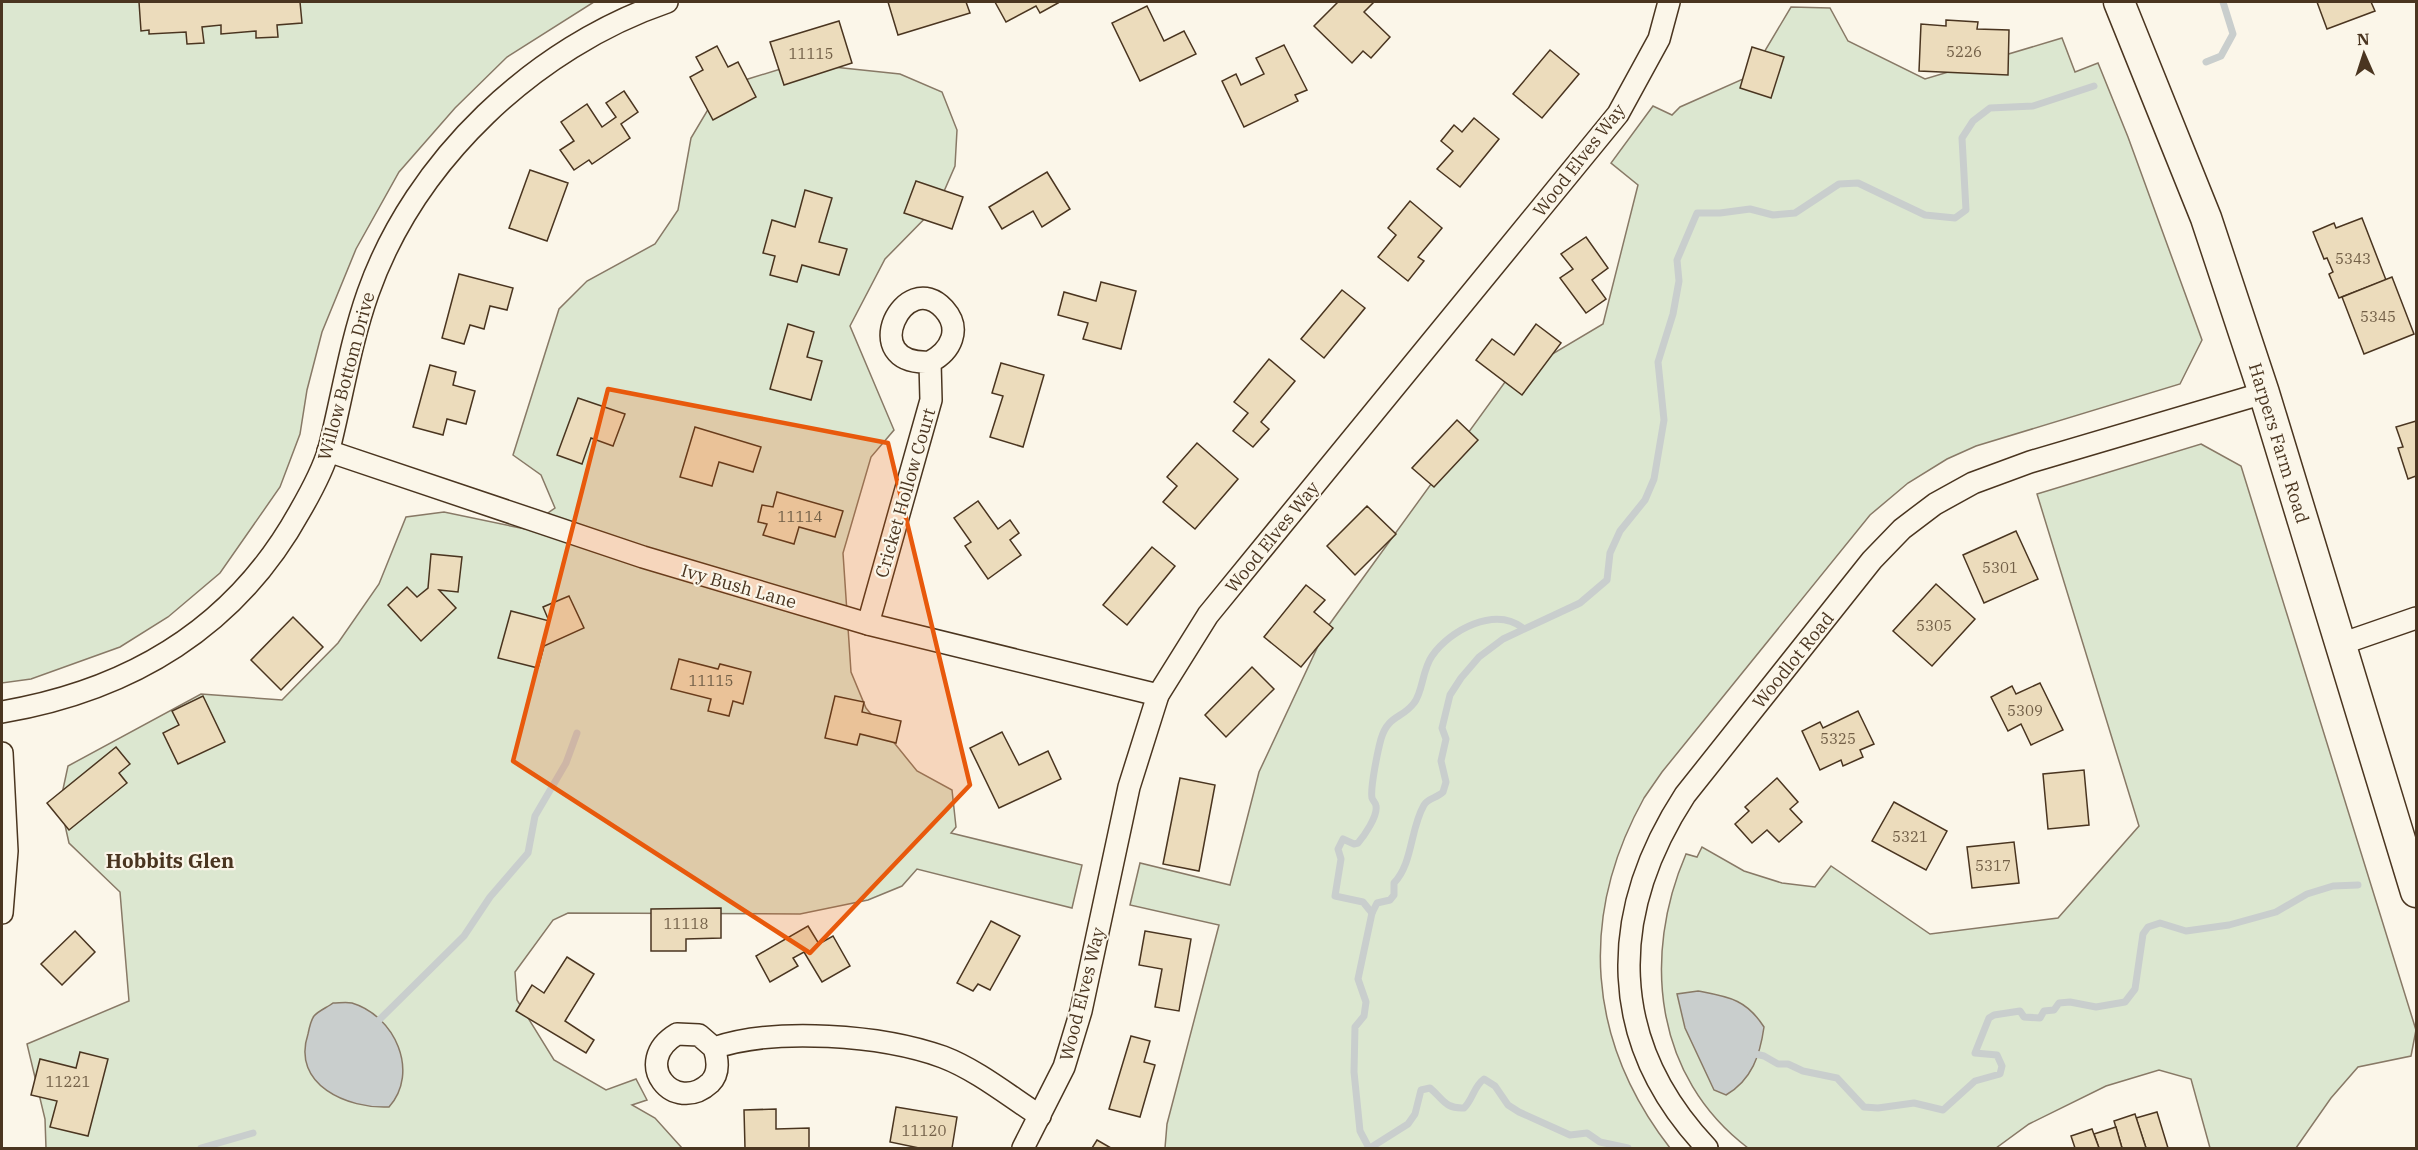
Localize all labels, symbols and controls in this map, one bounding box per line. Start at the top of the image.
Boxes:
north arrow [2334,24,2394,84]
text: N [2356,29,2370,49]
house number: 5226 [1946,42,1982,61]
house number: 11115 [788,44,834,63]
street label: Wood Elves Way [1528,99,1630,221]
house number: 5343 [2335,249,2371,268]
street label: Willow Bottom Drive [312,289,380,463]
house number: 5345 [2360,307,2396,326]
street label: Harpers Farm Road [2244,360,2314,526]
street label: Cricket Hollow Court [870,406,940,580]
street label: Wood Elves Way [1220,476,1324,597]
house number: 11114 [777,507,823,526]
house number: 5301 [1982,558,2018,577]
street label: Ivy Bush Lane [679,559,799,613]
street label: Woodlot Road [1747,607,1839,713]
house number: 5305 [1916,616,1952,635]
house number: 11115 [688,671,734,690]
house number: 5309 [2007,701,2043,720]
house number: 5325 [1820,729,1856,748]
house number: 5321 [1892,827,1928,846]
district label: Hobbits Glen [106,847,234,874]
house number: 5317 [1975,856,2011,875]
house number: 11118 [663,914,709,933]
street label: Wood Elves Way [1054,924,1110,1063]
house number: 11221 [45,1072,91,1091]
house number: 11120 [901,1121,947,1140]

